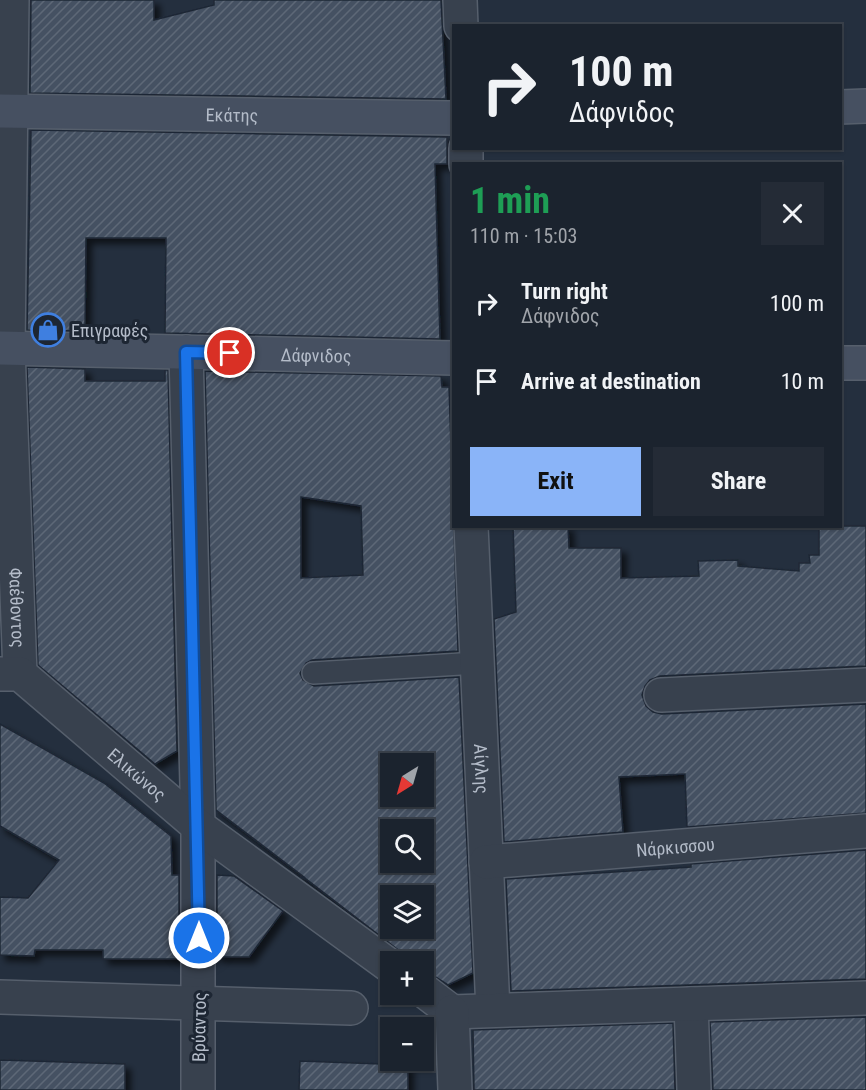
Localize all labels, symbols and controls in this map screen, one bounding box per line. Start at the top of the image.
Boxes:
text: 100 m [569,47,674,96]
icon: right [470,48,548,126]
text: Δάφνιδος [569,97,675,129]
street label: Εκάτης [206,104,258,125]
text: 1 min [470,180,550,222]
button: close [761,182,824,245]
text: 110 m · 15:03 [470,224,577,248]
text: Turn right [521,279,608,304]
icon: right [470,287,503,320]
text: 100 m [770,291,824,316]
text: Δάφνιδος [521,304,600,328]
shop icon: Επιγραφές [30,312,66,348]
place label: Επιγραφές [71,320,148,341]
pin [204,327,255,378]
icon: arrive [213,336,246,369]
street label: Δάφνιδος [280,344,352,366]
icon: arrive [470,365,503,398]
text: Arrive at destination [521,369,701,394]
text: 10 m [781,369,824,394]
button: Exit [470,447,641,516]
button: Share [653,447,824,516]
street label: Φαέθοντος [6,567,30,648]
street label: Ελικώνος [104,743,171,805]
street label: Αίγλης [470,743,494,794]
north arrow [380,753,434,807]
map controls [380,753,434,1071]
button: search [380,819,434,873]
street label: Νάρκισσου [635,833,716,860]
button: layers [380,885,434,939]
position arrow [167,906,231,970]
button: + [380,951,434,1005]
street label: Βρύαντος [188,992,210,1062]
button: − [380,1017,434,1071]

